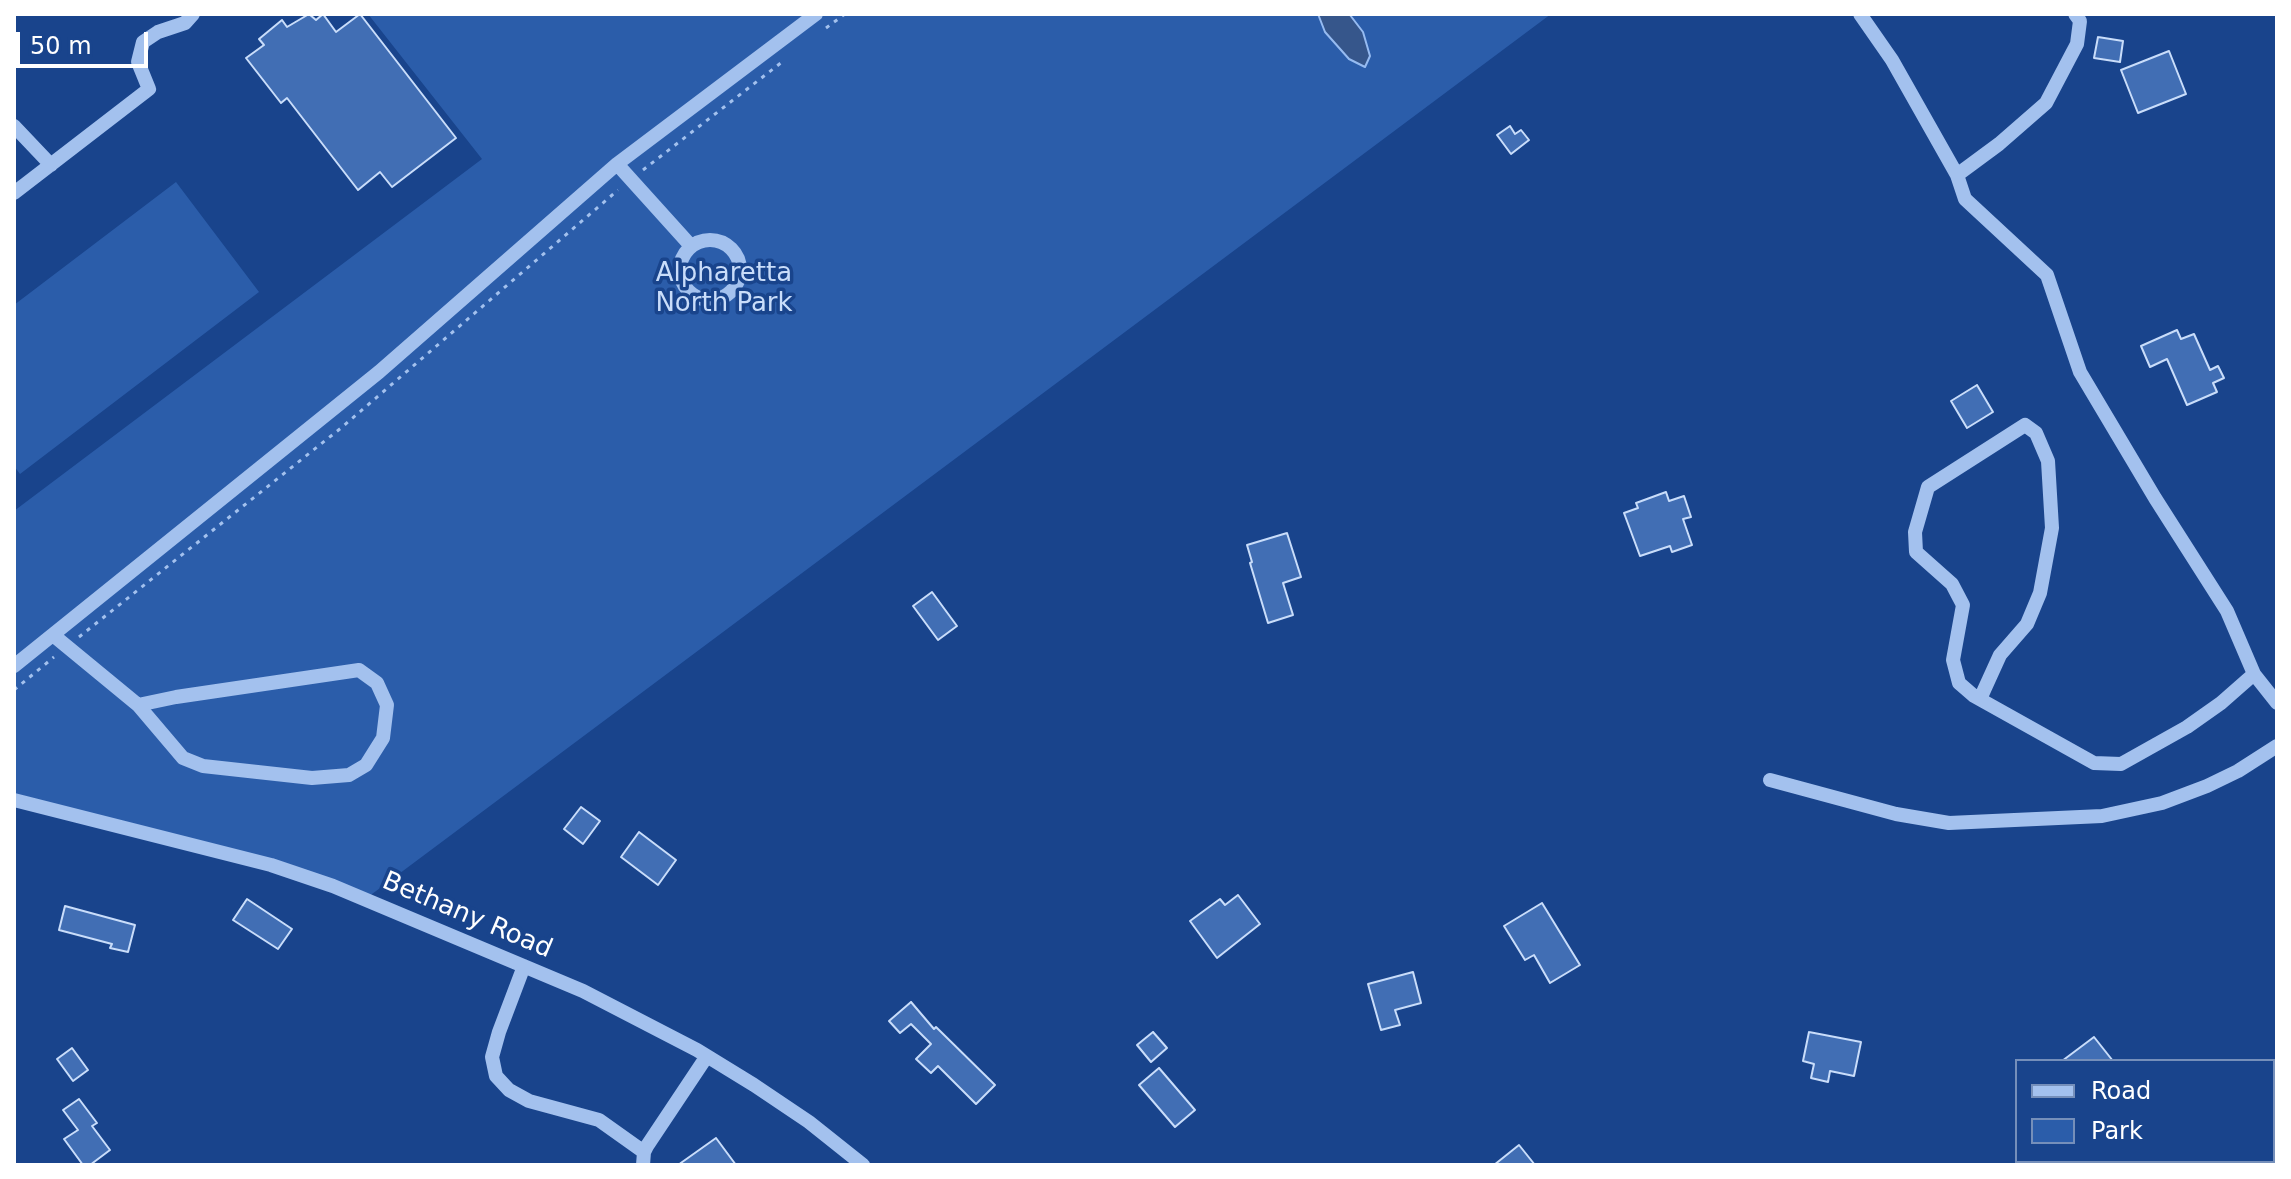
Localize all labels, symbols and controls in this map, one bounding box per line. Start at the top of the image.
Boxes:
scale bar [20,16,152,66]
text: 50 m [30,32,92,60]
park label: Alpharetta North Park [655,258,793,320]
street label: Bethany Road [377,866,557,966]
legend [2015,1059,2275,1163]
text: Road [2091,1077,2151,1105]
text: Park [2091,1117,2143,1145]

